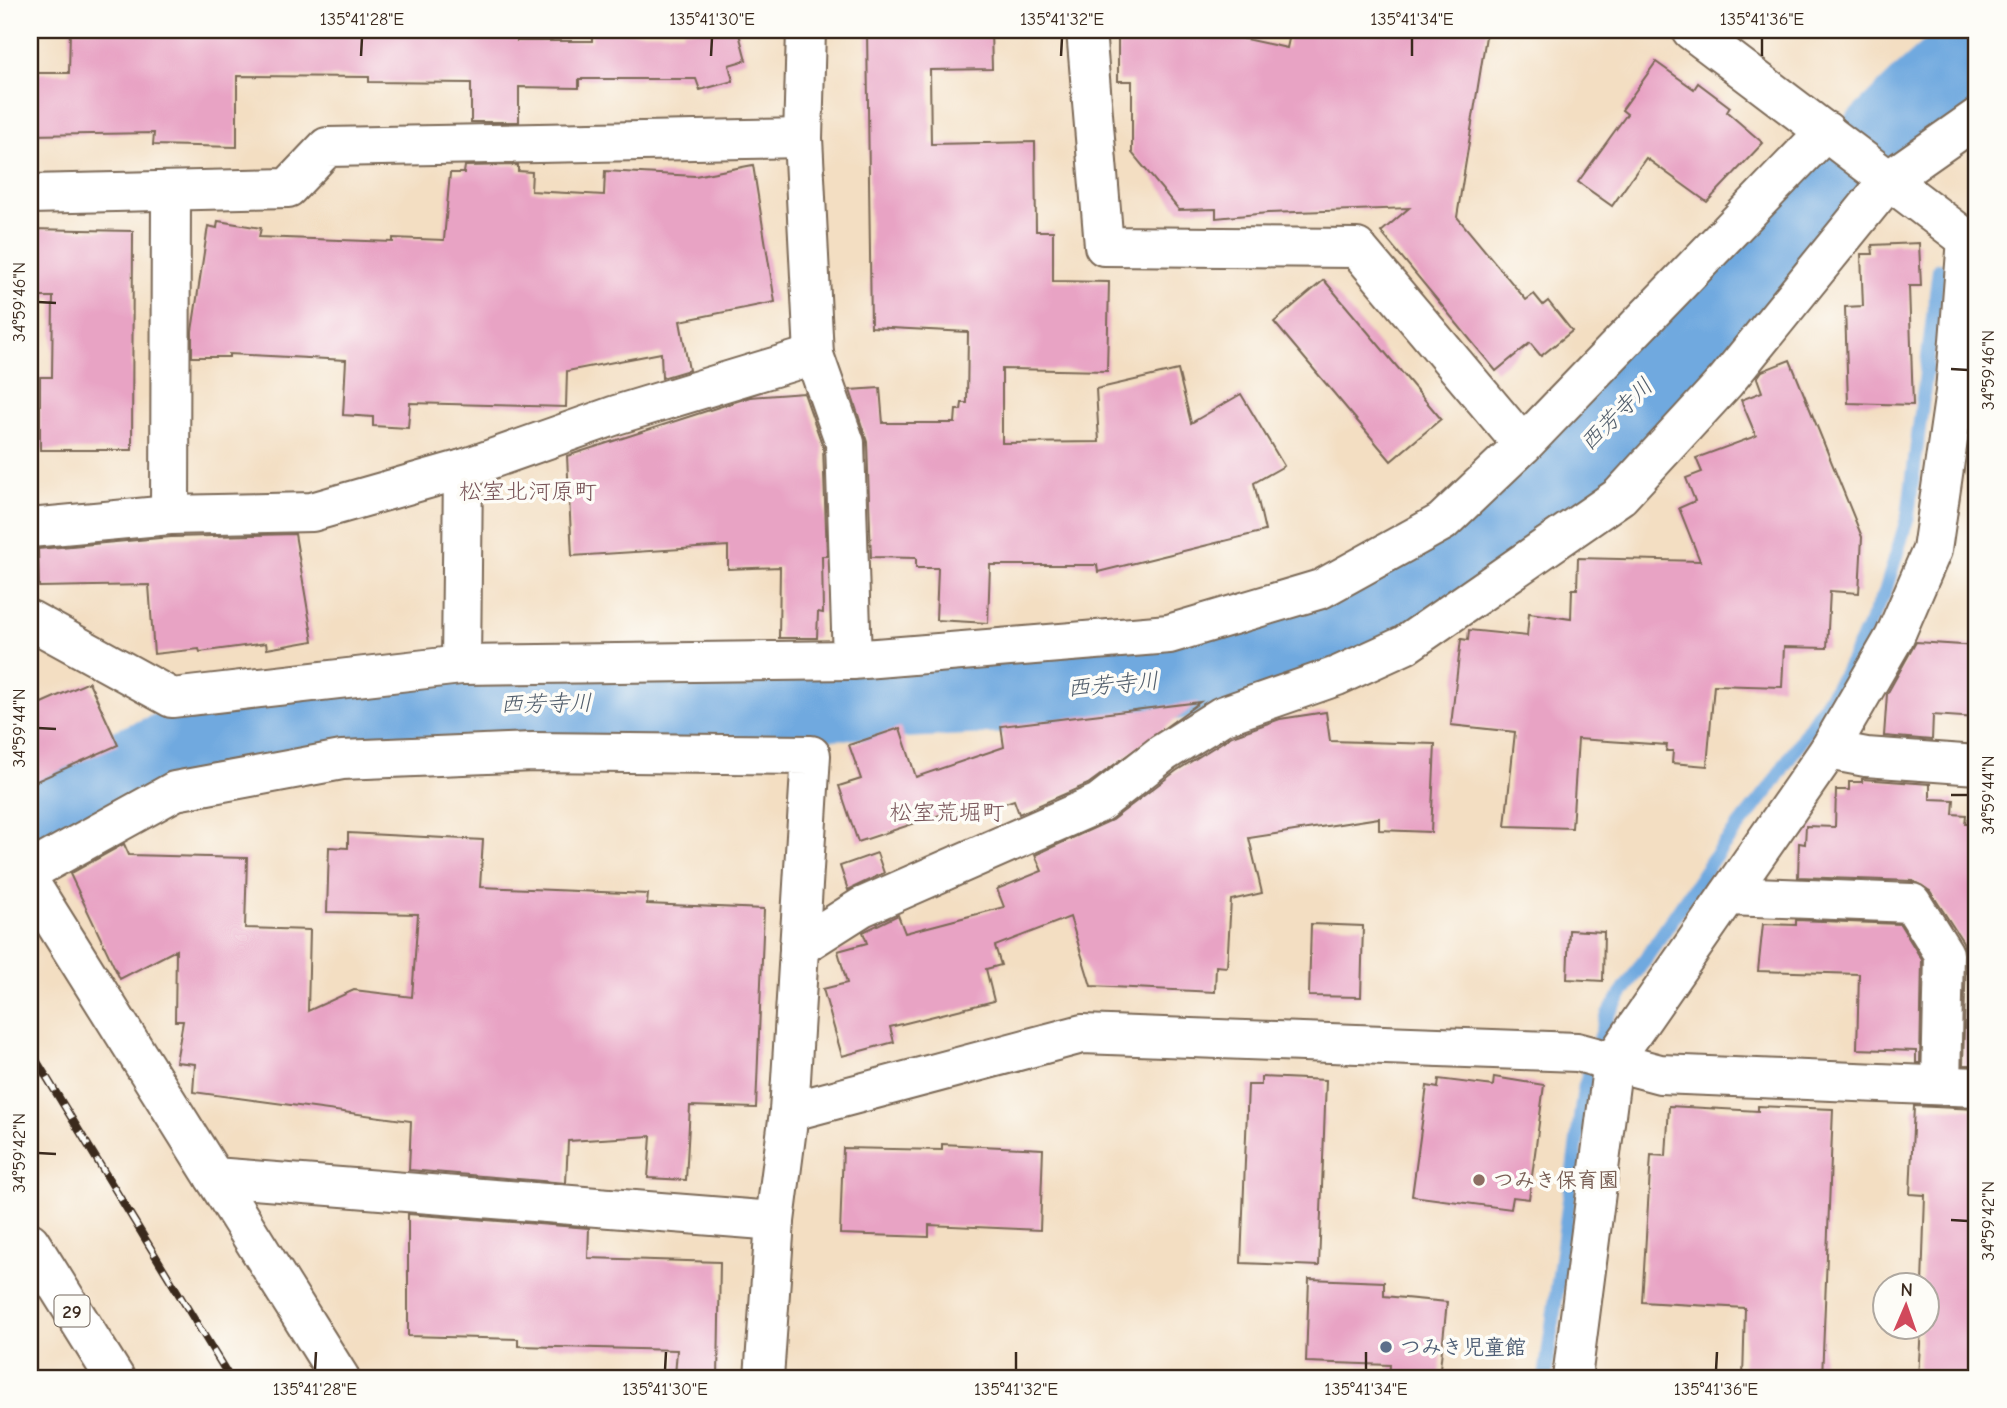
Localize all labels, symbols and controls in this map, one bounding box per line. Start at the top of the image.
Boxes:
text: 135°41'28"E [320,9,404,30]
text: 135°41'30"E [669,9,755,30]
text: 135°41'32"E [1020,9,1104,30]
text: 135°41'34"E [1370,9,1454,30]
text: 135°41'36"E [1720,9,1804,30]
text: 34°59'46"N [9,262,30,342]
text: 34°59'46"N [1978,330,1999,410]
water label: 西芳寺川 [1574,372,1658,456]
district label: 松室北河原町 [459,478,597,505]
water label: 西芳寺川 [1066,667,1160,702]
text: 34°59'44"N [9,688,30,768]
water label: 西芳寺川 [500,689,592,718]
text: 34°59'44"N [1978,755,1999,835]
district label: 松室荒堀町 [890,799,1005,826]
text: 34°59'42"N [9,1113,30,1193]
place label: つみき保育園 [1493,1168,1619,1192]
marker: つみき保育園 [1471,1172,1487,1188]
text: 34°59'42"N [1978,1181,1999,1261]
north arrow [1870,1272,1940,1342]
text: N [1900,1279,1913,1301]
road number: 29 [55,1296,90,1326]
place label: つみき児童館 [1400,1335,1526,1359]
marker: つみき児童館 [1378,1339,1394,1355]
text: 135°41'28"E [273,1379,357,1400]
text: 135°41'30"E [622,1379,708,1400]
text: 135°41'32"E [974,1379,1058,1400]
text: 135°41'34"E [1324,1379,1408,1400]
text: 135°41'36"E [1674,1379,1758,1400]

